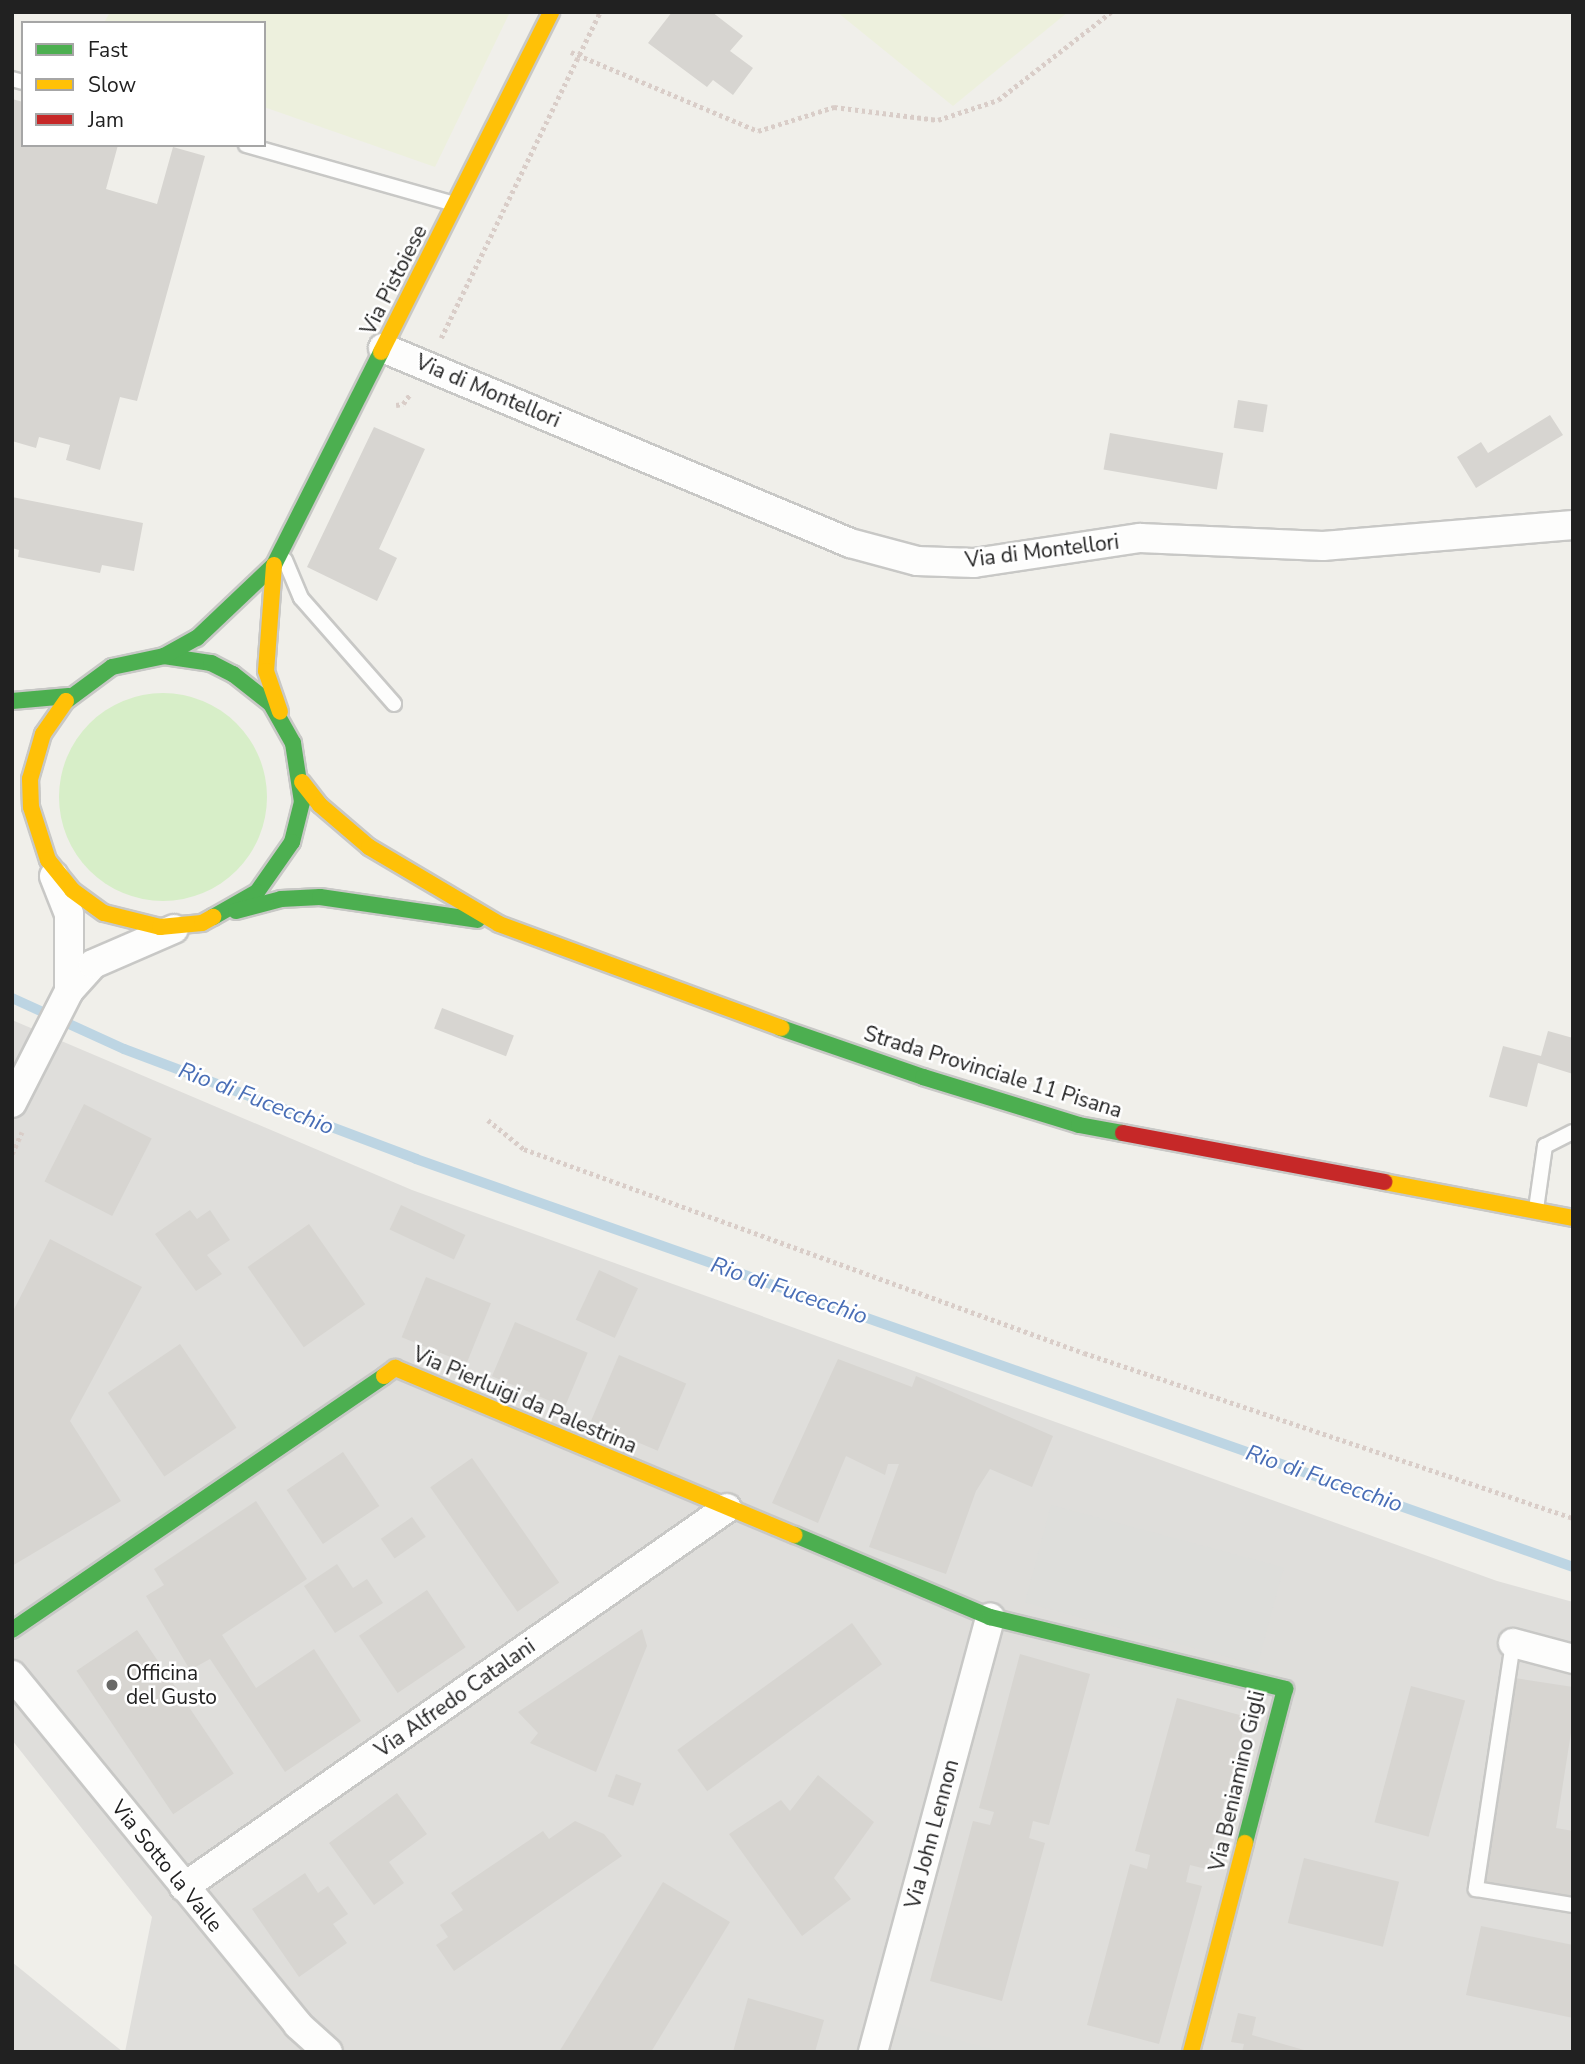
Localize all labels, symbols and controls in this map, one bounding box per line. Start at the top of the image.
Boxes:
legend [21,21,266,147]
text: Fast [88,36,128,64]
text: Slow [88,71,136,99]
text: Jam [88,106,124,134]
street label: Via Pistoiese [355,221,433,339]
street label: Via di Montellori [412,349,564,433]
street label: Via di Montellori [964,529,1120,573]
street label: Strada Provinciale 11 Pisana [861,1021,1125,1123]
water label: Rio di Fucecchio [174,1057,338,1141]
water label: Rio di Fucecchio [707,1251,871,1331]
street label: Via Pierluigi da Palestrina [409,1341,641,1459]
water label: Rio di Fucecchio [1242,1439,1406,1519]
street label: Via Alfredo Catalani [370,1633,540,1763]
place label: Officina del Gusto [126,1660,217,1710]
marker: Officina del Gusto [104,1677,120,1693]
street label: Via Beniamino Gigli [1204,1688,1270,1874]
street label: Via John Lennon [900,1757,964,1911]
street label: Via Sotto la Valle [106,1795,228,1937]

